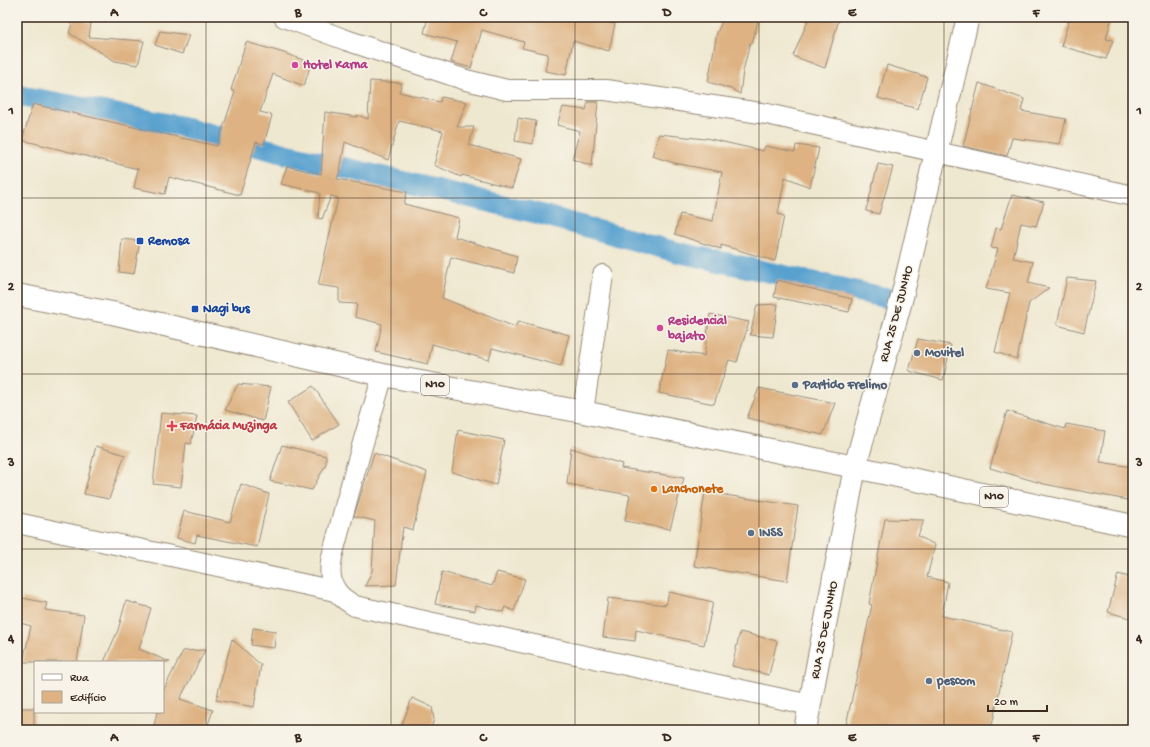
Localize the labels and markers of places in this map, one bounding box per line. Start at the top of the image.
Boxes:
place label: Hotel Karna [303,58,368,73]
marker: Hotel Karna [290,60,300,70]
place label: Remosa [147,234,190,249]
marker: Remosa [135,236,145,246]
place label: Nagi bus [203,302,251,317]
marker: Nagi bus [190,304,200,314]
place label: Residencial bajato [667,314,727,344]
marker: Residencial bajato [655,323,665,333]
place label: Movitel [925,346,964,361]
marker: Movitel [912,348,922,358]
place label: Partido Frelimo [802,378,887,393]
marker: Partido Frelimo [790,380,800,390]
place label: Farmácia Muzinga [179,419,278,434]
marker: Farmácia Muzinga [167,421,177,431]
place label: Lanchonete [662,482,724,497]
marker: Lanchonete [649,484,659,494]
place label: INSS [759,526,784,541]
marker: INSS [746,528,756,538]
place label: pescom [936,674,976,690]
marker: pescom [924,676,934,686]

